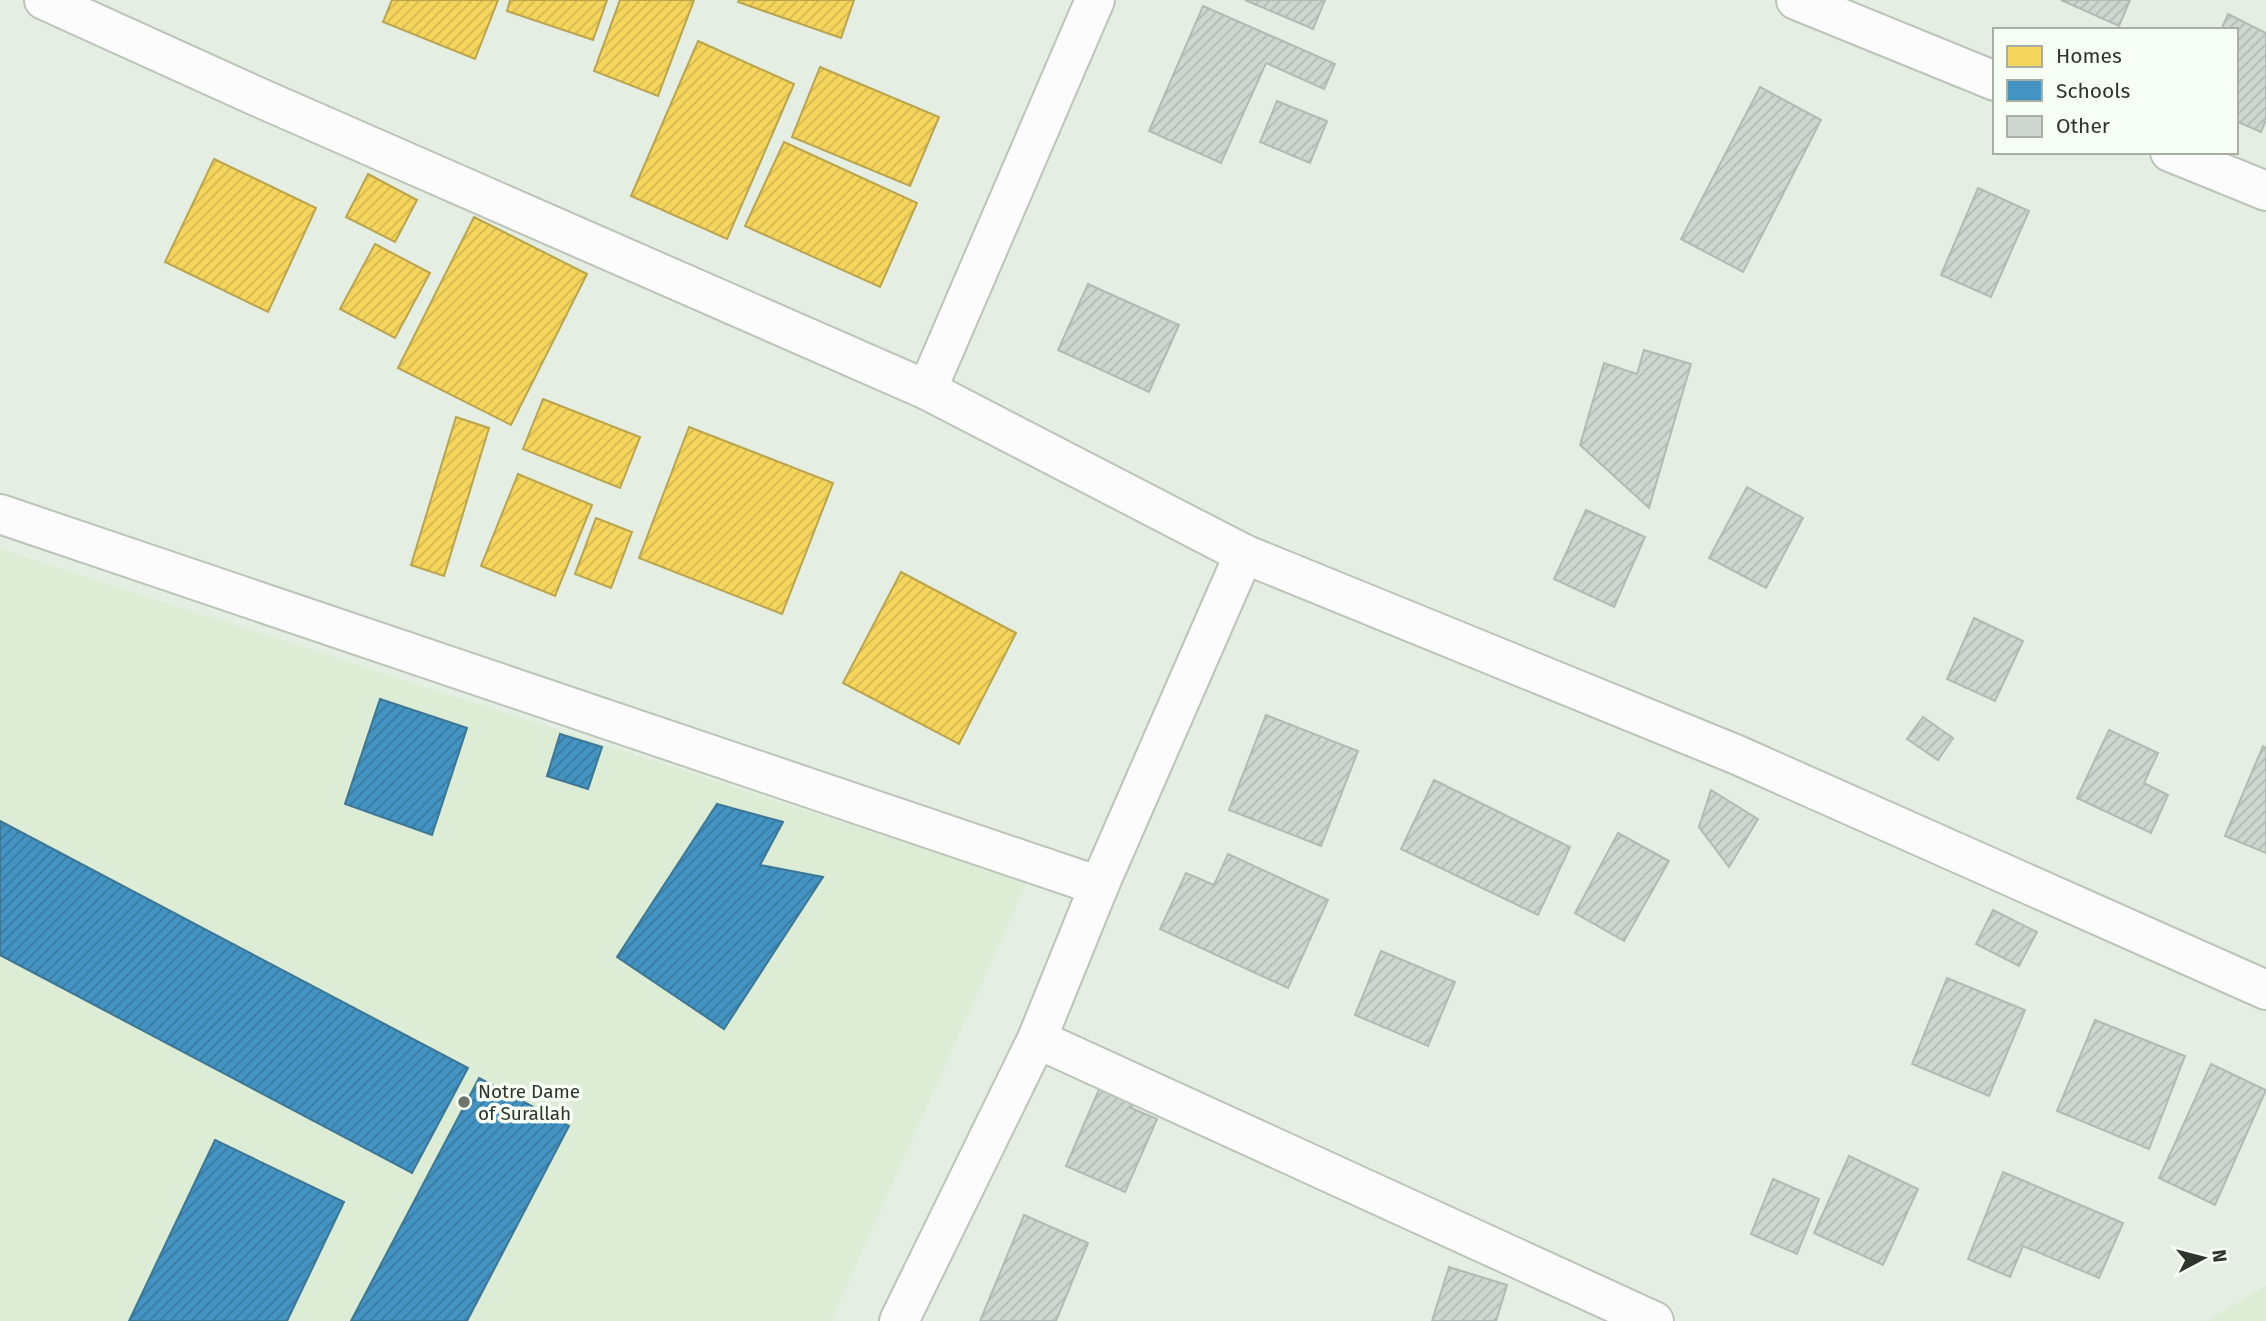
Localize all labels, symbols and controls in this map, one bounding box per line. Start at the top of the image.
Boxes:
legend [1993,28,2238,154]
text: Homes [2056,43,2122,69]
text: Schools [2056,78,2130,104]
text: Other [2056,113,2110,139]
place label: Notre Dame of Surallah [478,1080,580,1125]
marker: Notre Dame of Surallah [456,1094,472,1110]
north arrow [2168,1223,2238,1293]
text: N [2207,1248,2232,1264]

